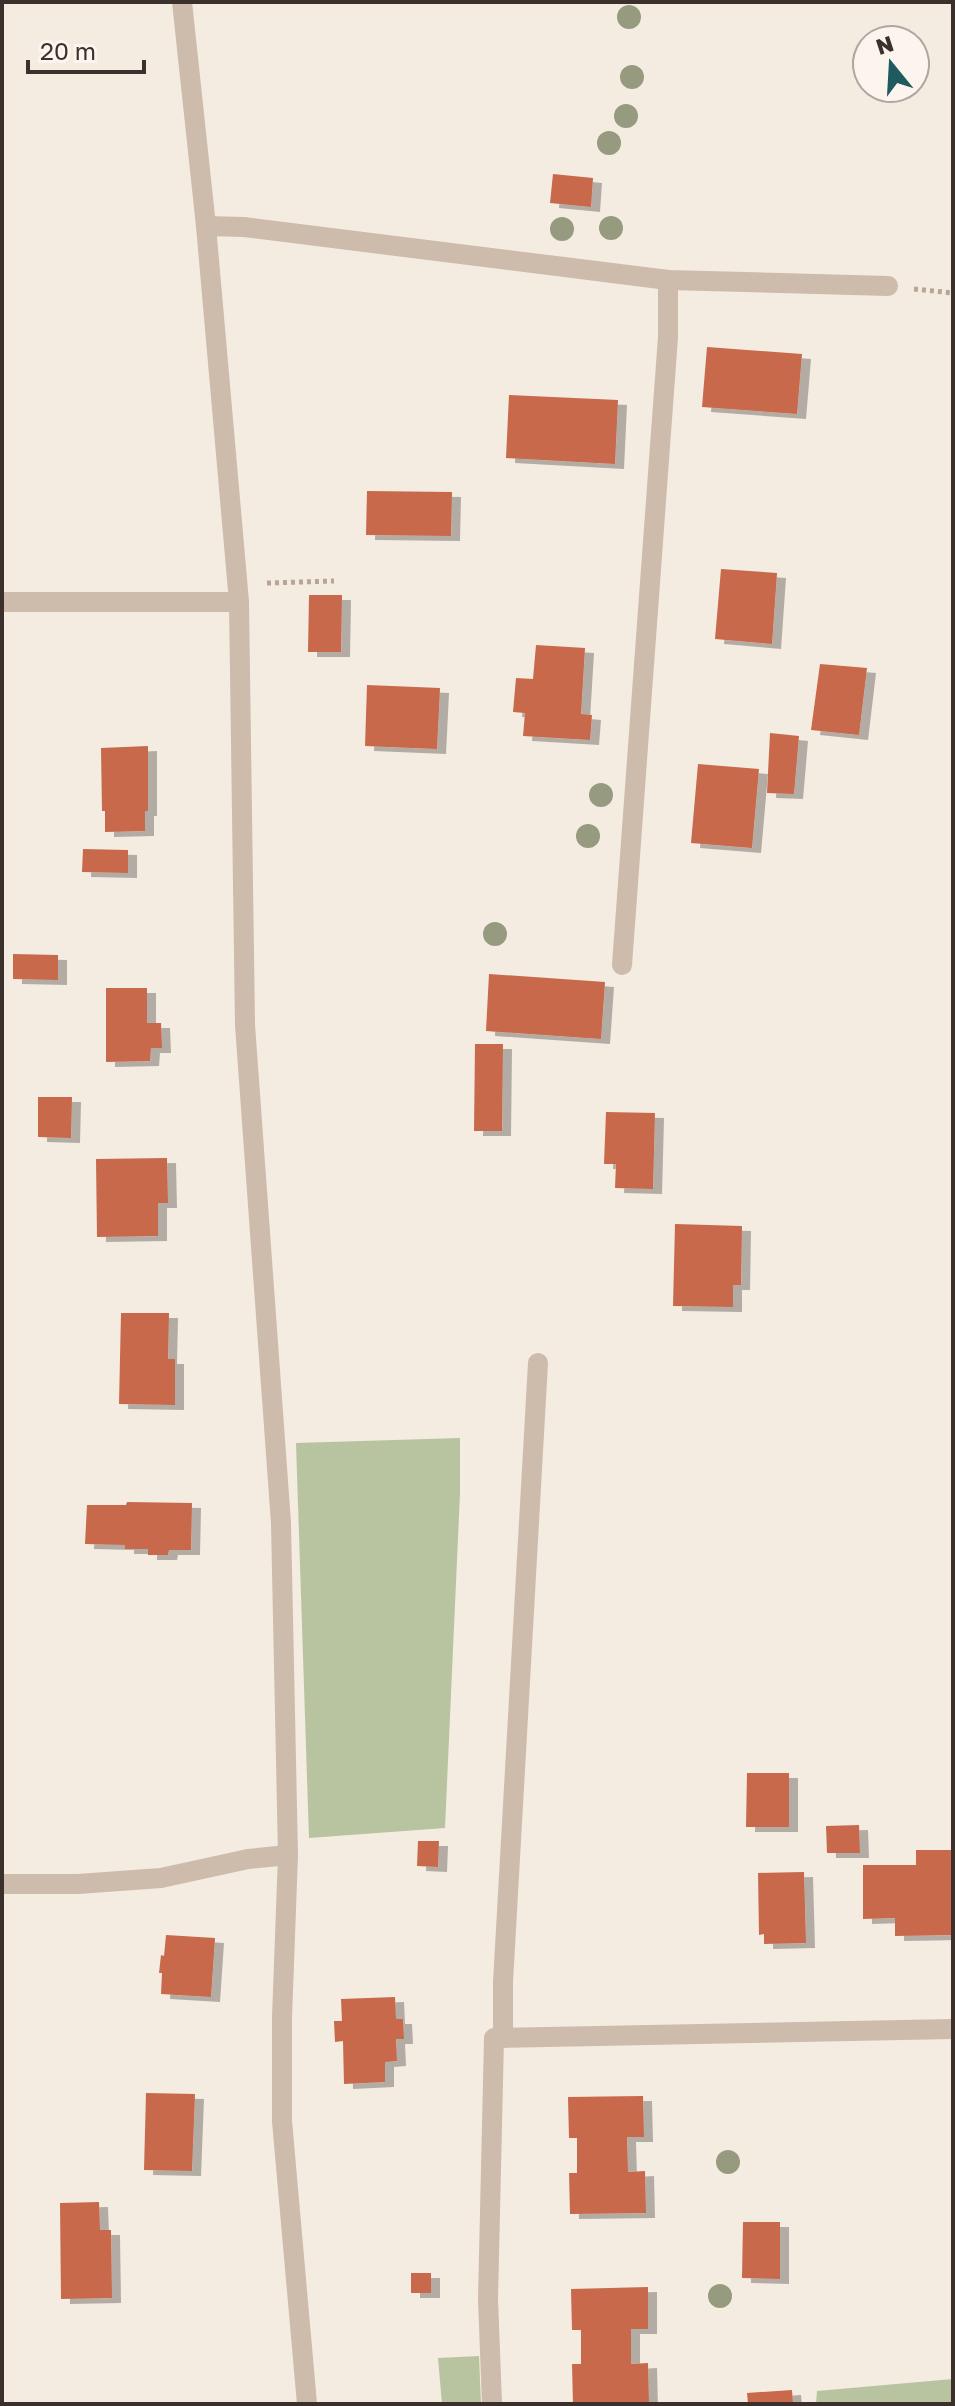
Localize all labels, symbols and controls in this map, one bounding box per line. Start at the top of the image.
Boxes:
scale bar [28,24,144,74]
north arrow [851,24,931,104]
text: N [873,29,897,60]
text: 20 m [40,36,96,65]

